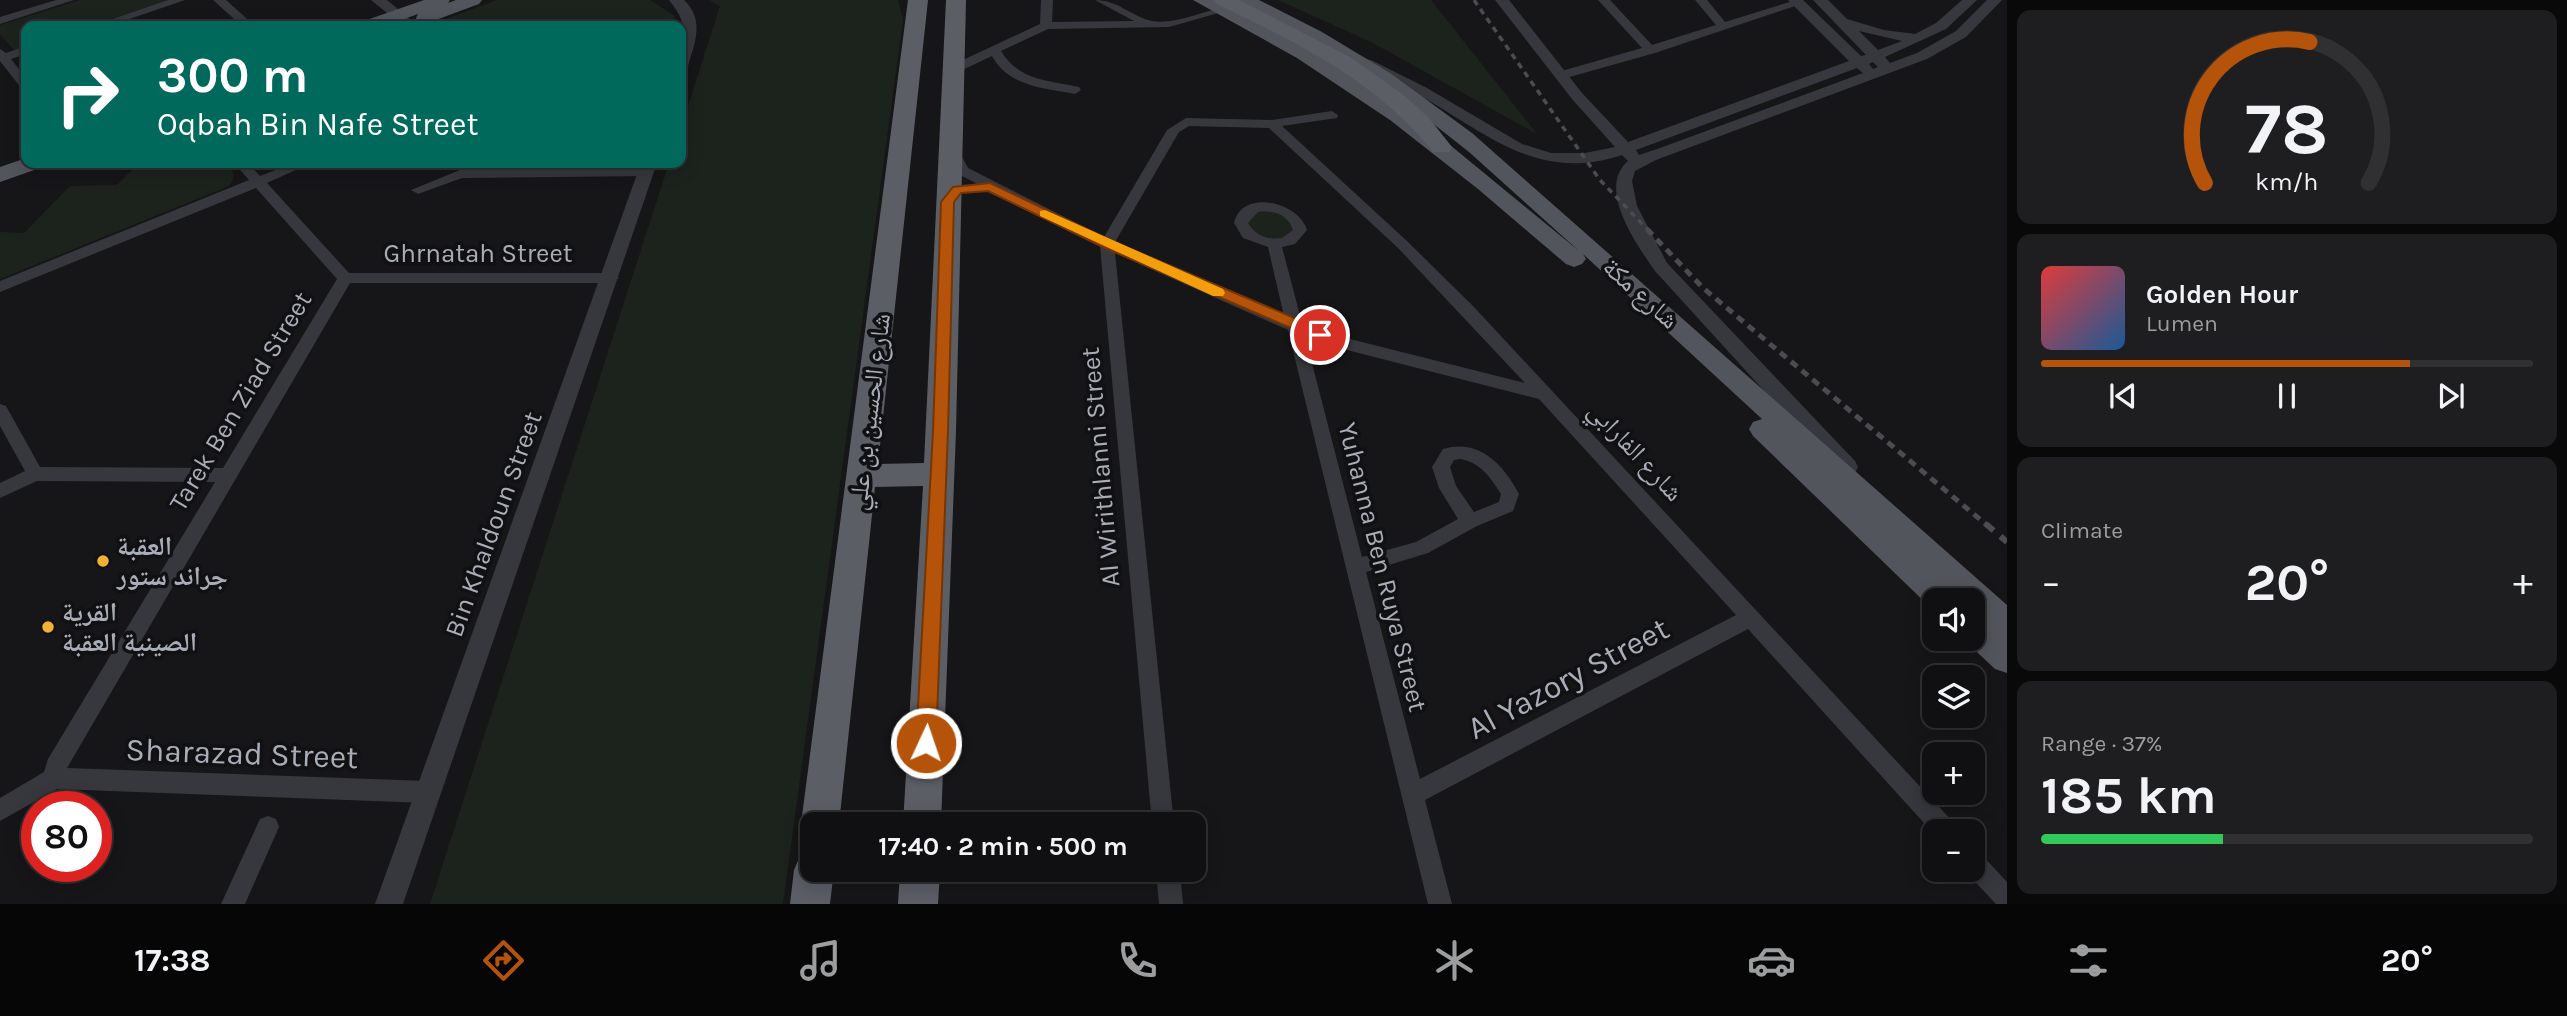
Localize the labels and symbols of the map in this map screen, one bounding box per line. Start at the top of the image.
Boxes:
street label: Ghrnatah Street [383,238,573,269]
street label: شارع مكة [1596,251,1685,335]
street label: Tarek Ben Ziad Street [163,286,318,517]
pin [1290,305,1350,365]
street label: شارع الحسين بن علي [842,312,902,513]
street label: Al Wirithlanni Street [1075,346,1126,588]
street label: شارع الفارابي [1578,395,1690,511]
street label: Bin Khaldoun Street [438,407,549,641]
street label: Yuhanna Ben Ruya Street [1332,419,1434,715]
place label: العقبة جراند ستور [116,531,228,592]
marker: العقبة جراند ستور [95,553,111,569]
place label: القرية الصينية العقبة [62,597,197,658]
street label: Al Yazory Street [1461,610,1675,747]
marker: القرية الصينية العقبة [40,619,56,635]
position arrow [889,706,963,780]
street label: Sharazad Street [125,731,359,776]
speed limit sign: 80 [21,791,112,882]

